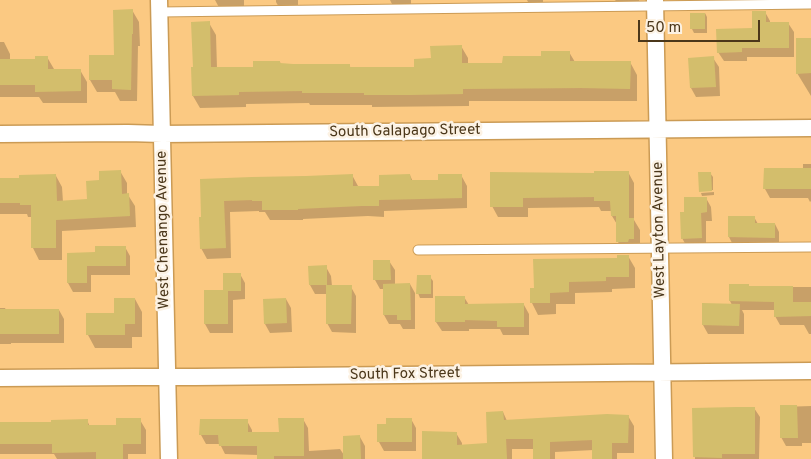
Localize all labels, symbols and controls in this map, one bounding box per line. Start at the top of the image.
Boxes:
scale bar [641,10,764,42]
text: 50 m [646,19,681,38]
street label: South Galapago Street [329,122,481,142]
street label: West Chenango Avenue [154,151,174,309]
street label: West Layton Avenue [650,162,670,298]
street label: South Fox Street [349,365,461,385]

